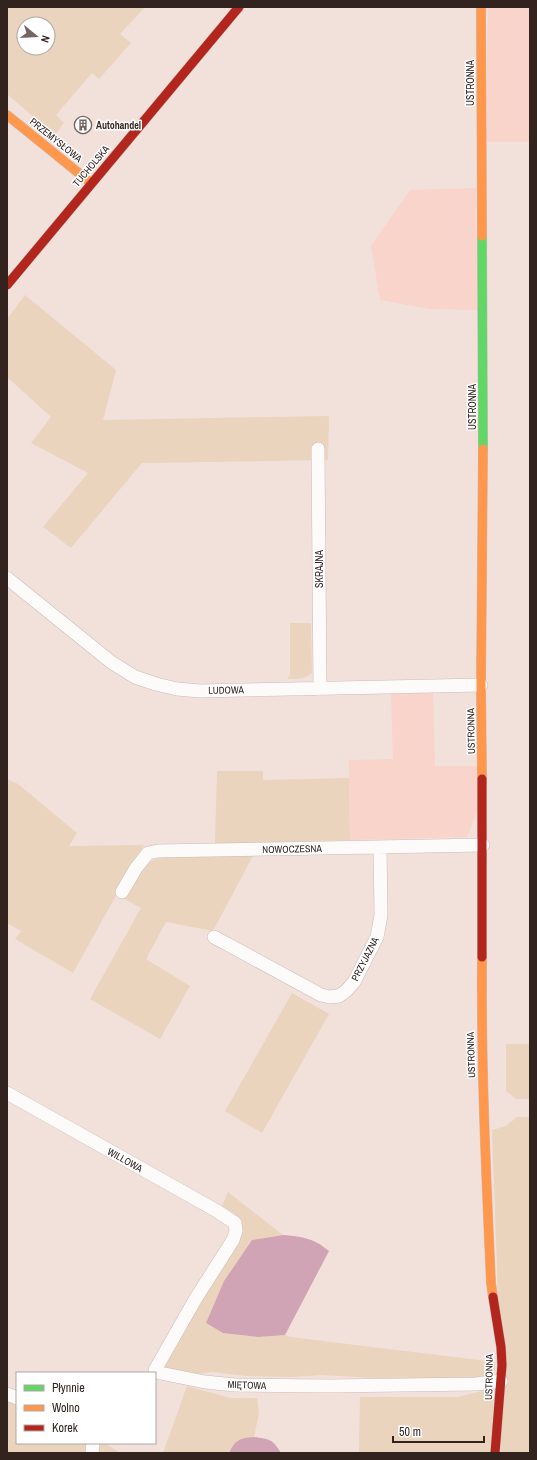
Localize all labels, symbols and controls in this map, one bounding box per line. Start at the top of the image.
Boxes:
north arrow [16,16,56,56]
text: N [38,34,53,44]
street label: USTRONNA [464,59,477,106]
street label: PRZEMYSŁOWA [27,115,85,165]
building icon: Autohandel [73,115,93,135]
place label: Autohandel [96,119,141,132]
street label: TUCHOLSKA [70,142,112,189]
street label: USTRONNA [466,383,479,430]
street label: SKRAJNA [313,550,326,588]
street label: LUDOWA [208,683,244,697]
street label: USTRONNA [464,707,478,754]
street label: NOWOCZESNA [262,842,322,856]
street label: PRZYJAZNA [348,934,382,983]
street label: USTRONNA [464,1031,478,1078]
street label: WILLOWA [105,1145,145,1175]
street label: USTRONNA [482,1353,496,1400]
legend [16,1372,156,1444]
street label: MIĘTOWA [227,1378,267,1392]
text: Płynnie [52,1380,85,1396]
text: Wolno [52,1400,80,1416]
scale bar [393,1418,484,1444]
text: Korek [52,1420,78,1436]
text: 50 m [399,1424,421,1440]

